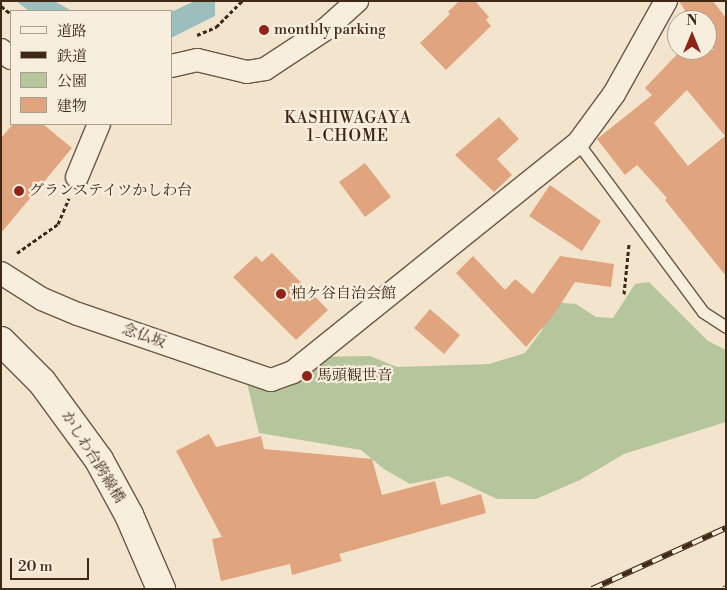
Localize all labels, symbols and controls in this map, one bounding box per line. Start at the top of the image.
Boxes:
legend [10,10,172,125]
north arrow [667,10,717,60]
text: N [686,12,698,30]
place label: monthly parking [274,21,386,39]
text: 道路 [57,22,87,41]
marker: monthly parking [258,24,270,36]
text: 鉄道 [57,47,87,66]
text: 公園 [57,72,87,91]
text: 建物 [57,97,87,116]
district label: KASHIWAGAYA 1-CHOME [283,108,413,146]
place label: グランステイツかしわ台 [29,182,194,200]
marker: グランステイツかしわ台 [13,185,25,197]
place label: 柏ケ谷自治会館 [291,285,396,303]
marker: 柏ケ谷自治会館 [275,288,287,300]
street label: 念仏坂 [120,320,168,352]
place label: 馬頭観世音 [317,367,392,385]
marker: 馬頭観世音 [301,370,313,382]
street label: かしわ台跨線橋 [58,408,128,506]
scale bar [12,548,91,580]
text: 20 m [18,557,53,576]

